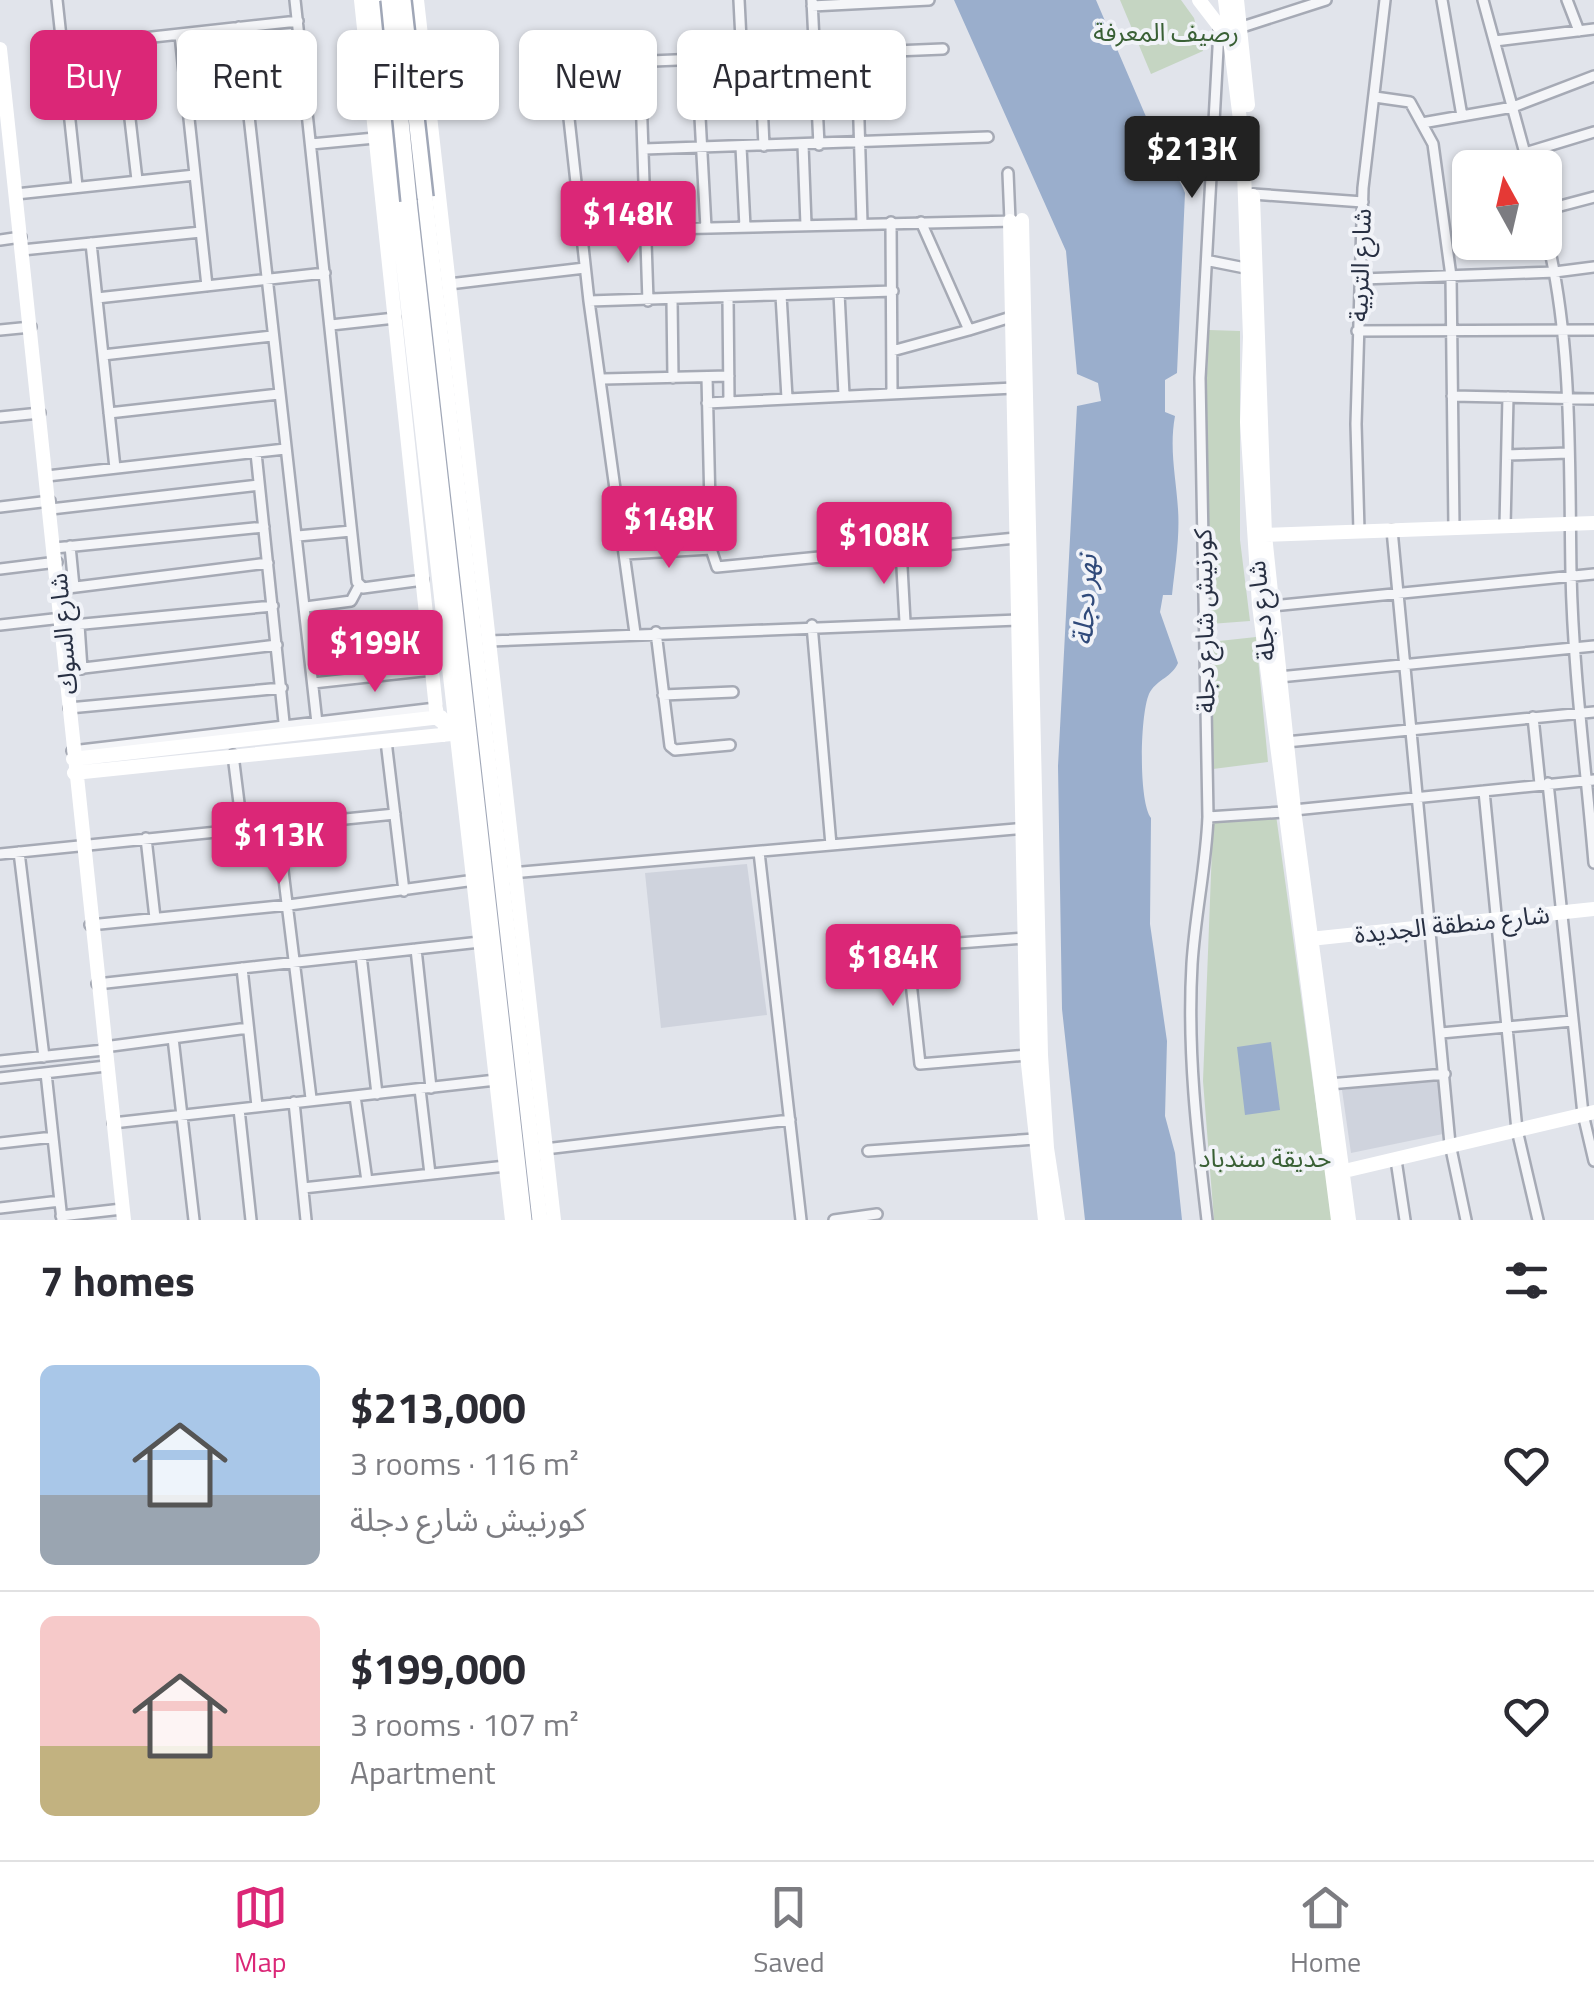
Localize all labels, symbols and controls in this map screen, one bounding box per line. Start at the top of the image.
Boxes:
park label: رصيف المعرفة [1093,13,1239,51]
chip: Buy [30,30,157,120]
chip: Rent [177,30,317,120]
chip: Filters [337,30,499,120]
chip: New [519,30,657,120]
chip: Apartment [677,30,906,120]
pin: $213K [1122,116,1262,201]
text: $213K [1147,124,1237,172]
north arrow [1452,150,1562,260]
map controls [1452,150,1562,260]
pin: $148K [558,181,698,266]
text: $148K [583,189,673,237]
street label: شارع التربية [1339,208,1381,322]
pin: $148K [599,486,739,571]
text: $148K [624,494,714,542]
pin: $108K [814,502,954,587]
text: $108K [839,510,929,558]
street label: كورنيش شارع دجلة [1183,528,1225,713]
water label: نهر دجلة [1060,552,1108,646]
street label: شارع دجلة [1237,559,1285,663]
street label: شارع السوك [39,572,87,696]
pin: $199K [305,610,445,695]
text: $199K [330,618,420,666]
pin: $113K [209,802,349,887]
text: $113K [234,810,324,858]
street label: شارع منطقة الجديدة [1352,895,1552,953]
pin: $184K [823,924,963,1009]
text: $184K [848,932,938,980]
park label: حديقة سندباد [1199,1139,1331,1177]
text: 7 homes [40,1248,195,1312]
icon: filters [1499,1253,1554,1308]
text: $213,000 [350,1375,526,1439]
icon: home [120,1405,240,1525]
icon: heart [1499,1438,1554,1493]
text: 3 rooms · 116 m² [350,1439,579,1487]
text: كورنيش شارع دجلة [350,1495,586,1543]
text: $199,000 [350,1636,526,1700]
icon: home [120,1656,240,1776]
icon: heart [1499,1689,1554,1744]
text: 3 rooms · 107 m² [350,1700,579,1748]
text: Apartment [350,1748,496,1796]
tab: Map [233,1880,288,1983]
tab: Saved [753,1880,825,1983]
tab: Home [1290,1880,1361,1983]

